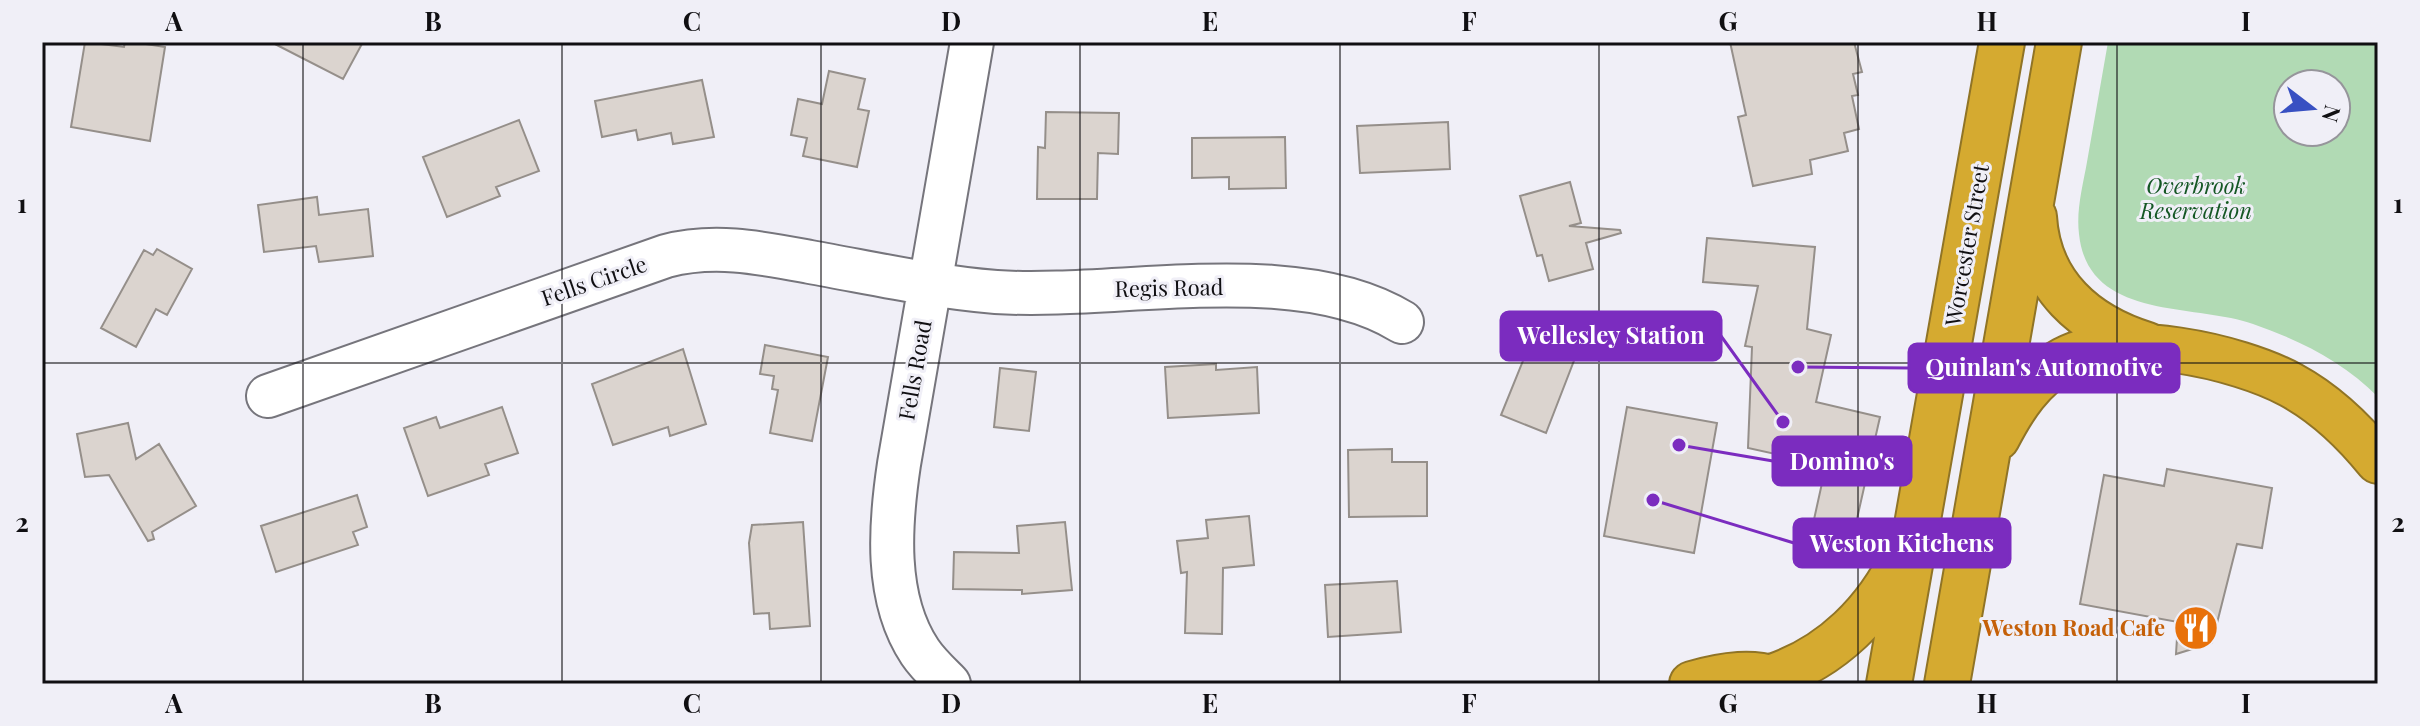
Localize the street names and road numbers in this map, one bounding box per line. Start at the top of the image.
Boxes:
street label: Worcester Street [1937,160,1995,329]
street label: Fells Circle [537,248,650,312]
street label: Regis Road [1114,271,1224,303]
street label: Fells Road [890,317,938,422]

